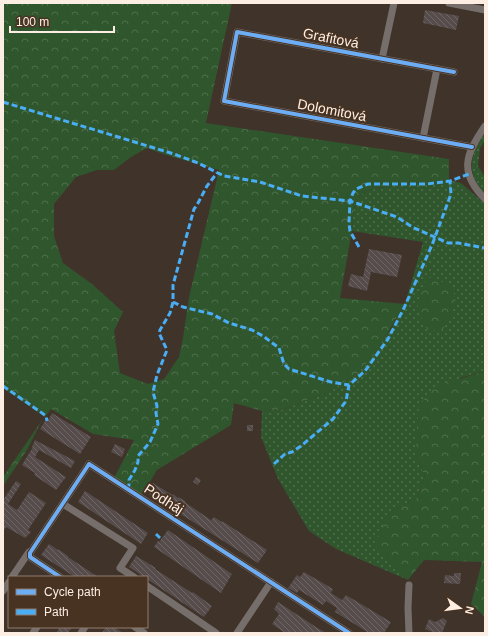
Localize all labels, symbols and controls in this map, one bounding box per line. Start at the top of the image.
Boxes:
scale bar [10,8,114,34]
text: 100 m [16,15,49,29]
street label: Grafitová [302,25,361,51]
street label: Dolomitová [296,95,368,125]
street label: Podháj [141,480,187,518]
legend [8,576,148,628]
text: Cycle path [44,585,101,599]
north arrow [440,588,480,628]
text: Path [44,605,69,619]
text: N [463,605,476,616]

